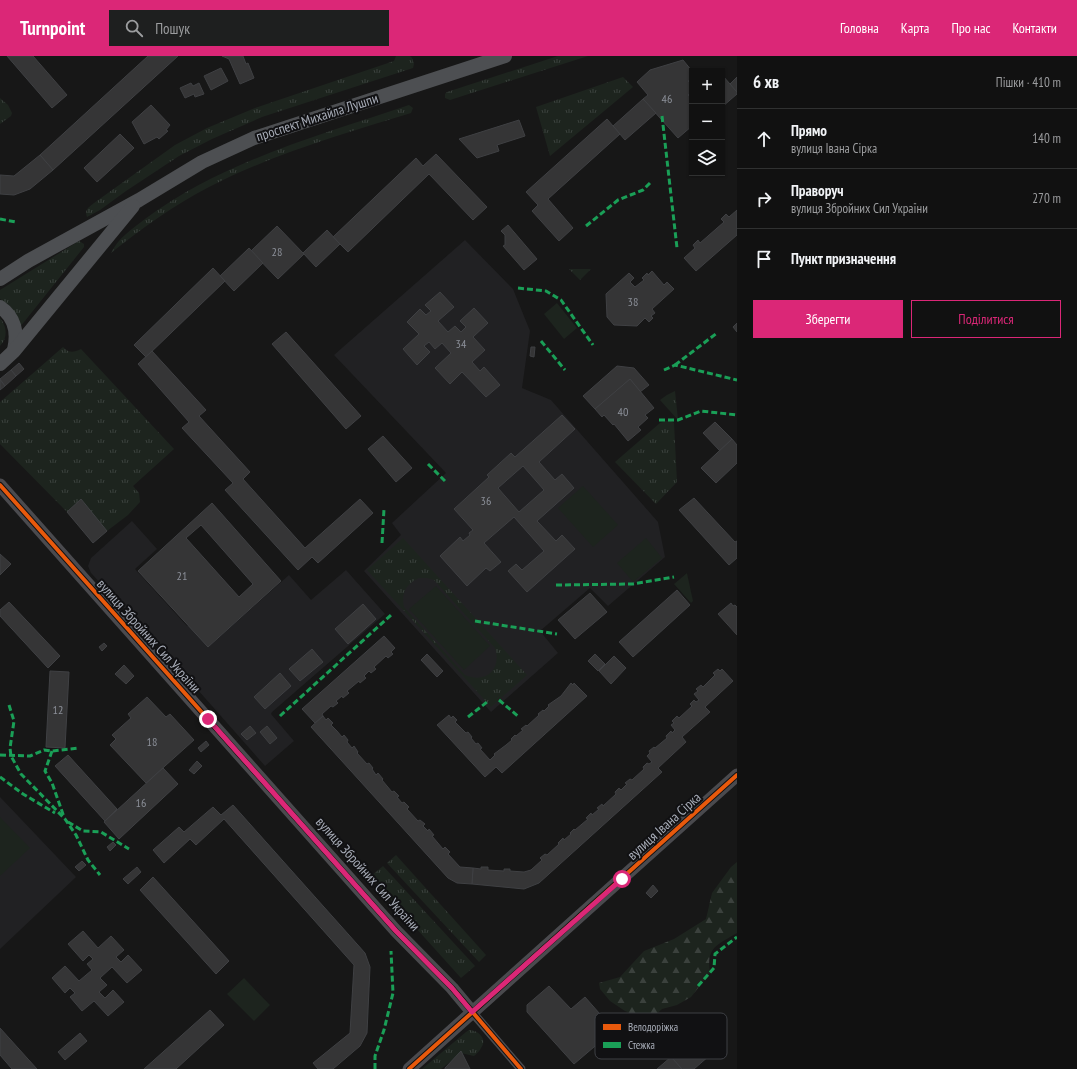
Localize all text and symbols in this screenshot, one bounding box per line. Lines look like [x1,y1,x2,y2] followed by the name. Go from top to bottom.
[109,10,389,46] search box
[20,16,85,40] text: Turnpoint
[123,17,145,39] icon: search
[155,19,190,38] text: Пошук
[840,19,879,37] text: Головна
[901,19,929,37] text: Карта
[951,19,991,37] text: Про нас
[1013,19,1057,37] text: Контакти
[689,68,725,176] map controls
[689,68,725,104] button: +
[753,71,779,93] text: 6 хв
[996,74,1061,91] text: Пішки · 410 m
[254,89,380,145] street label: проспект Михайла Лушпи
[662,91,672,106] house number: 46
[689,104,725,140] button: −
[791,121,827,140] text: Прямо
[753,128,775,150] icon: ahead
[1032,130,1061,147] text: 140 m
[689,140,725,176] button: layers
[791,140,877,157] text: вулиця Івана Сірка
[791,181,844,200] text: Праворуч
[753,188,775,210] icon: right
[1032,190,1061,207] text: 270 m
[791,200,928,217] text: вулиця Збройних Сил України
[272,244,282,259] house number: 28
[753,248,775,270] icon: arrive
[791,249,896,268] text: Пункт призначення
[628,294,638,309] house number: 38
[753,300,903,338] button: Зберегти
[911,300,1061,338] button: Поділитися
[456,336,467,351] house number: 34
[618,404,628,419] house number: 40
[481,493,491,508] house number: 36
[177,568,187,583] house number: 21
[93,575,205,697] street label: вулиця Збройних Сил України
[53,702,63,717] house number: 12
[199,710,217,728] route end
[147,734,157,749] house number: 18
[623,788,705,864] street label: вулиця Івана Сірка
[136,795,146,810] house number: 16
[312,813,424,935] street label: вулиця Збройних Сил України
[613,870,631,888] route start
[595,1013,727,1059] legend
[628,1020,678,1034] text: Велодоріжка
[628,1038,655,1052] text: Стежка

